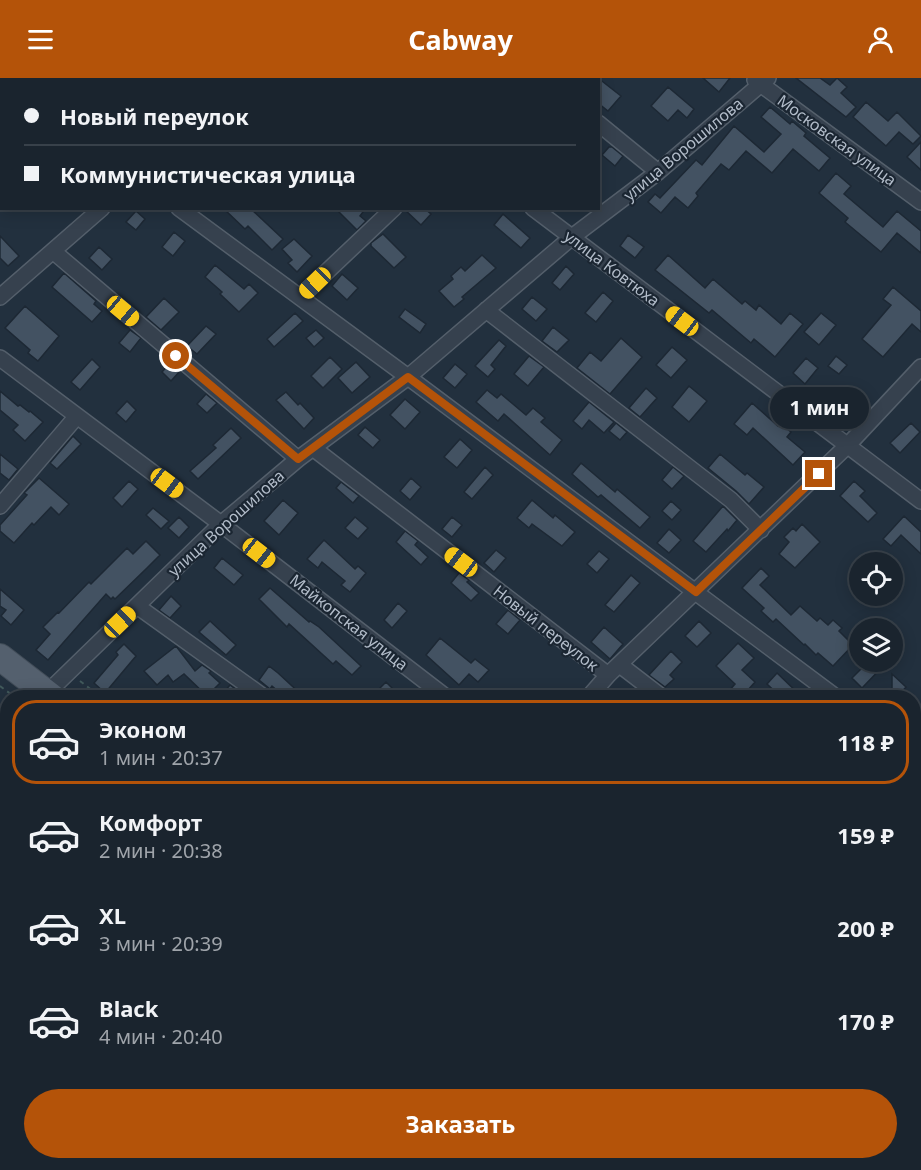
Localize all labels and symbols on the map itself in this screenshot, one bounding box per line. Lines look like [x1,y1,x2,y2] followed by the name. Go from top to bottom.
[773,89,901,191] street label: Московская улица
[619,92,747,206] street label: улица Ворошилова
[560,225,664,311] street label: улица Ковтюха
[296,264,334,302] car
[103,293,143,329] car
[662,303,702,339] car
[162,342,189,369] route start
[770,387,868,429] callout: 1 мин
[805,460,832,487] route end
[147,465,187,501] car
[163,465,289,581] street label: улица Ворошилова
[239,535,279,571] car
[441,544,481,580] car
[285,569,413,675] street label: Майкопская улица
[489,580,604,676] street label: Новый переулок
[101,603,139,641] car

